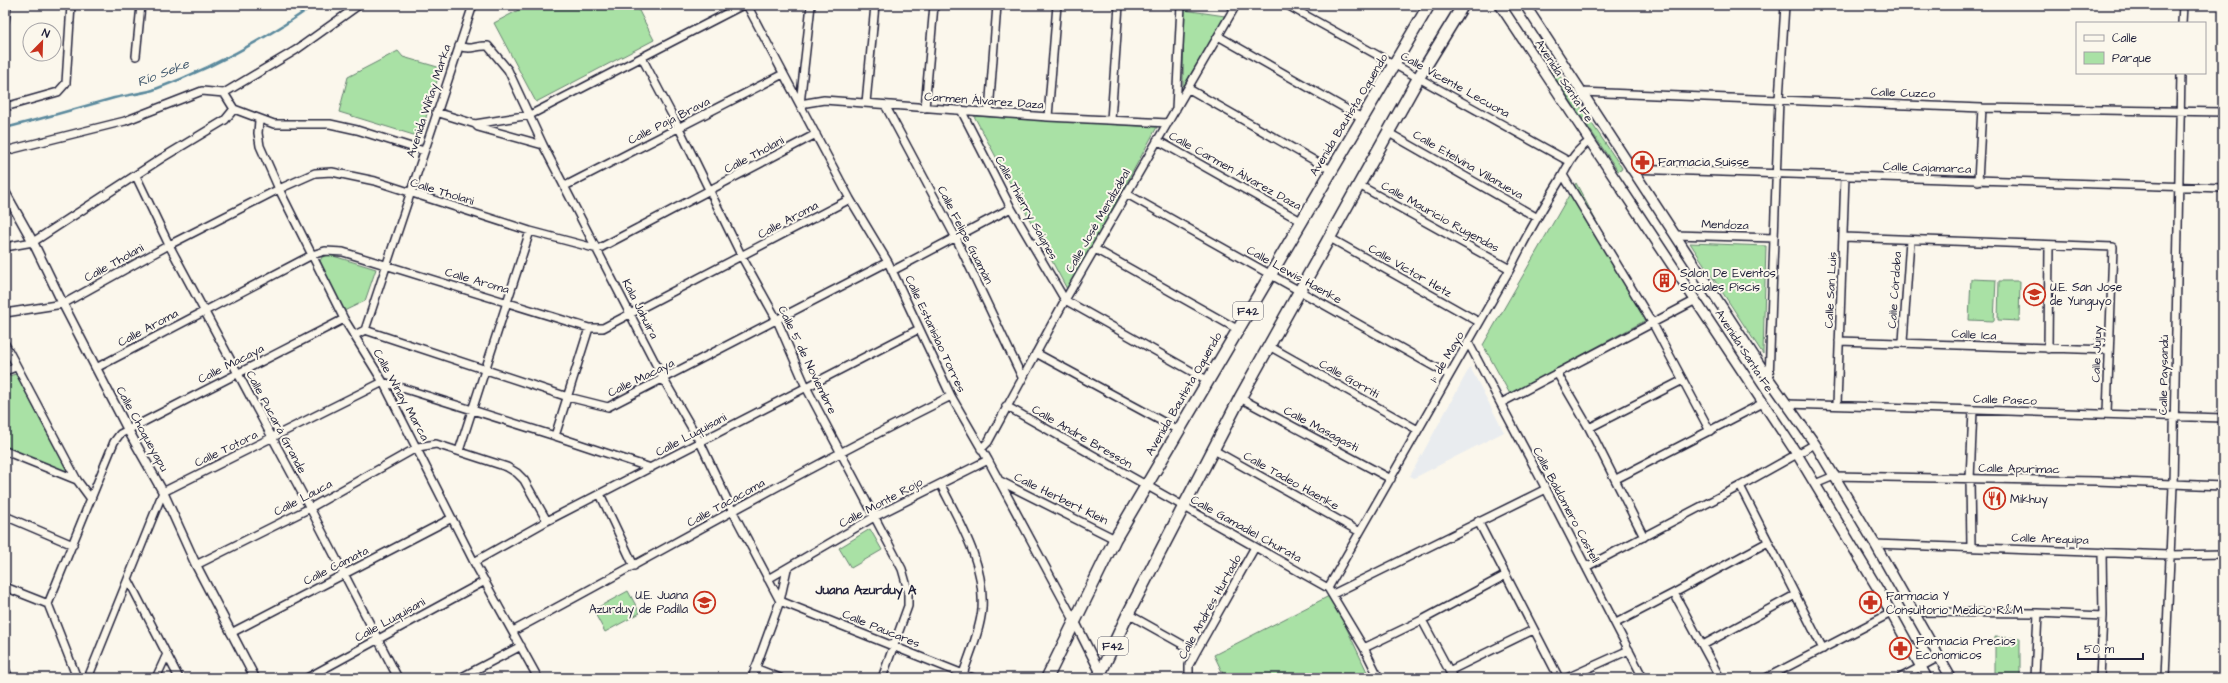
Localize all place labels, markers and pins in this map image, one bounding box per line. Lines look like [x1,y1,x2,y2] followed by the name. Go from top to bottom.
[1630,149,1656,175] pharmacy icon: Farmacia Suisse
[1658,154,1749,171] place label: Farmacia Suisse
[1680,265,1776,296] place label: Salon De Eventos Sociales Piscis
[1651,267,1677,293] building icon: Salon De Eventos Sociales Piscis
[2050,279,2123,311] place label: U.E. San Jose de Yunguyo
[2021,281,2047,307] school or university icon: U.E. San Jose de Yunguyo
[1982,486,2008,512] restaurant icon: Mikhuy
[2010,491,2048,509] place label: Mikhuy
[589,587,688,619] place label: U.E. Juana Azurduy de Padilla
[1886,588,2023,619] place label: Farmacia Y Consultorio Medico R&M
[691,589,717,615] school or university icon: U.E. Juana Azurduy de Padilla
[1857,590,1883,616] pharmacy icon: Farmacia Y Consultorio Medico R&M
[1916,633,2016,664] place label: Farmacia Precios Economicos
[1887,635,1913,661] pharmacy icon: Farmacia Precios Economicos

